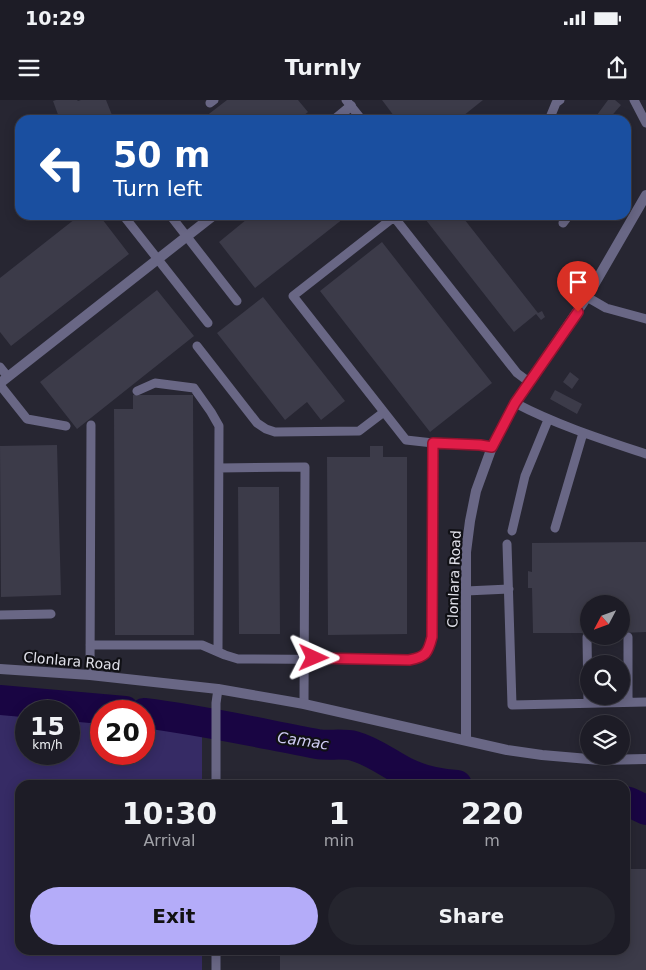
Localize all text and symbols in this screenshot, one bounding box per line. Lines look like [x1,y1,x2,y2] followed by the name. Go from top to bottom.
[25,7,85,29] text: 10:29
[15,54,43,82] icon: menu
[603,54,631,82] icon: share
[285,55,361,80] text: Turnly
[30,135,95,200] icon: left
[113,135,210,175] text: 50 m
[113,176,202,201] text: Turn left
[557,261,599,312] pin
[564,268,592,296] icon: arrive
[444,530,464,628] street label: Clonlara Road
[580,595,630,645] north arrow
[580,595,630,765] map controls
[287,631,339,683] position arrow
[23,649,121,673] street label: Clonlara Road
[580,655,630,705] button: search
[90,700,155,765] speed limit sign: 20
[30,712,65,741] text: 15
[580,715,630,765] button: layers
[276,728,331,754] water label: Camac
[32,738,63,752] text: km/h
[122,796,217,831] text: 10:30
[328,796,349,831] text: 1
[461,796,523,831] text: 220
[143,831,195,850] text: Arrival
[324,831,354,850] text: min
[484,831,500,850] text: m
[30,887,318,945] button: Exit
[328,887,615,945] button: Share

